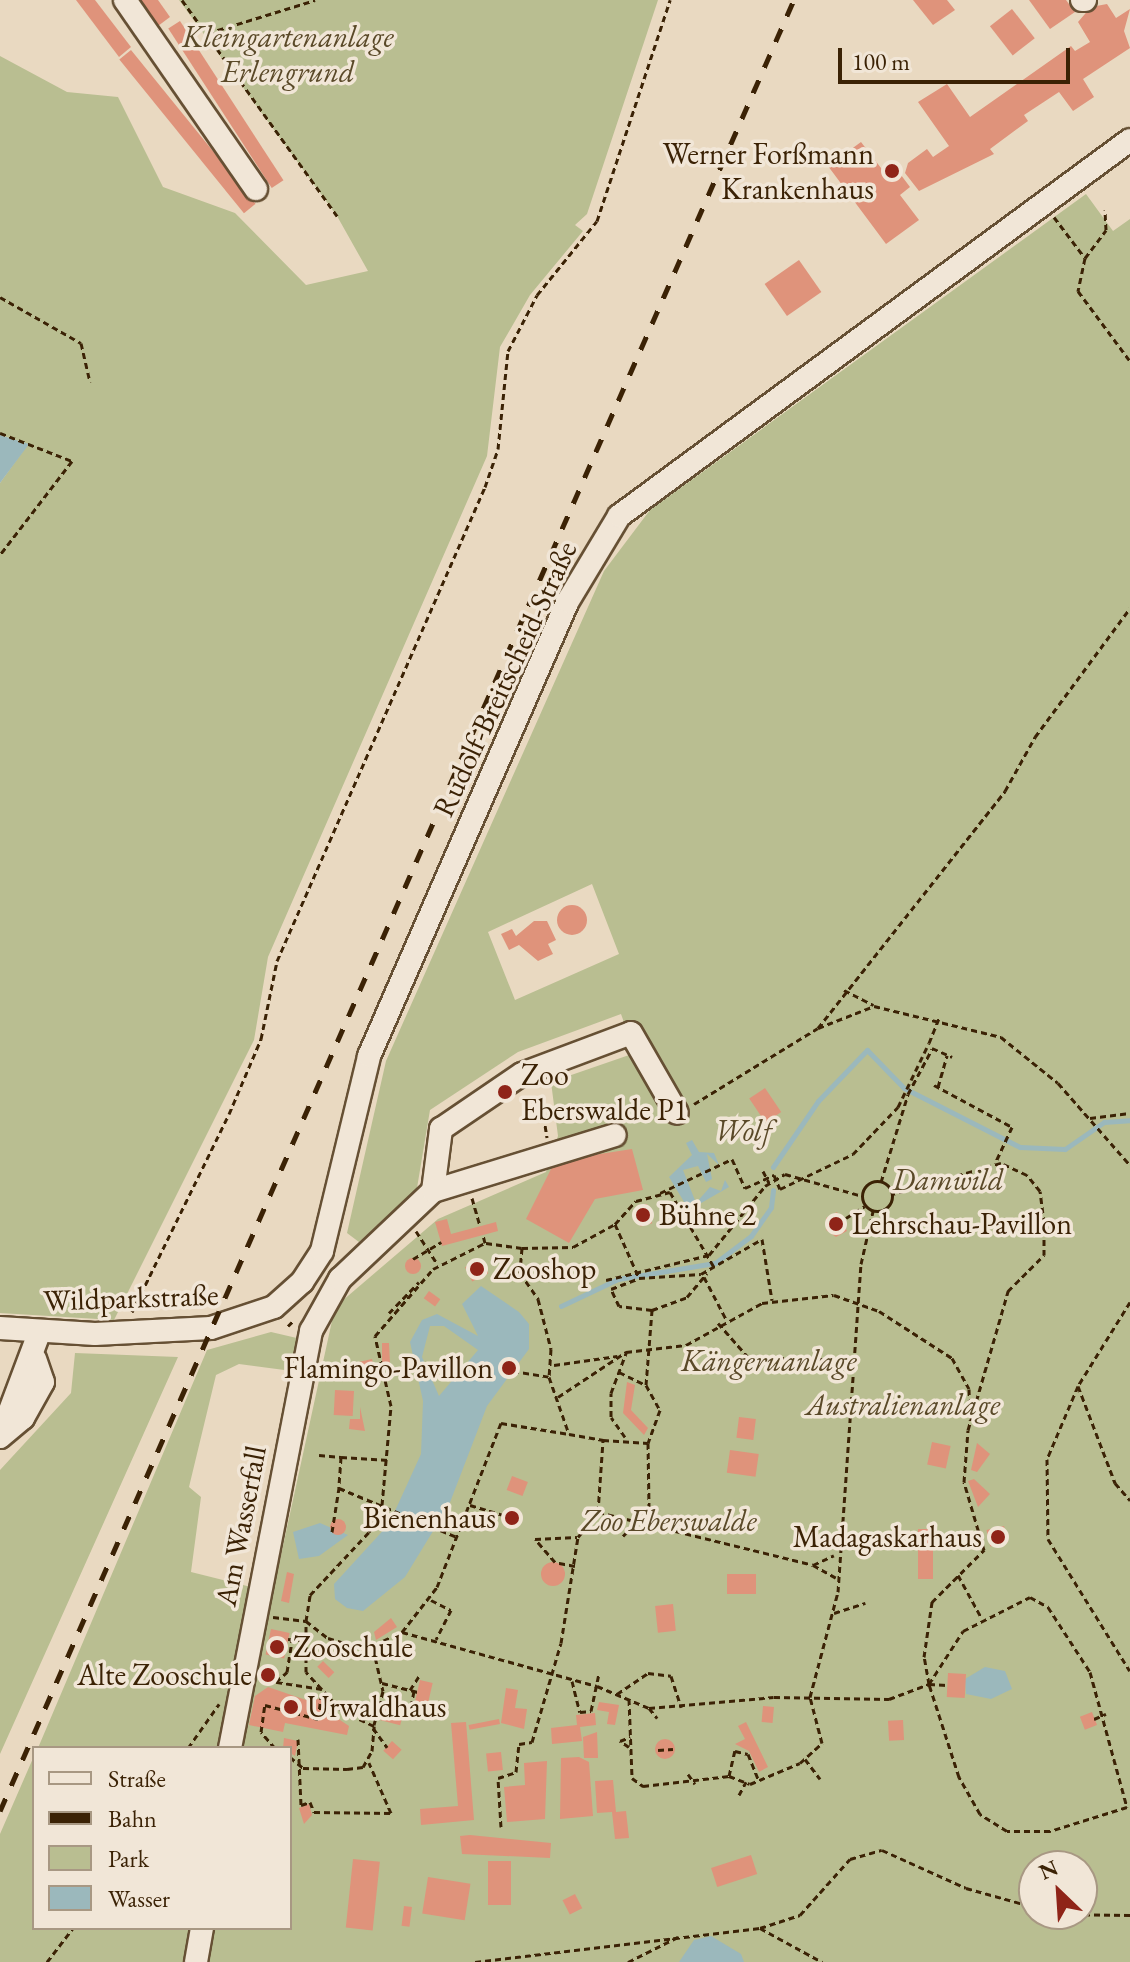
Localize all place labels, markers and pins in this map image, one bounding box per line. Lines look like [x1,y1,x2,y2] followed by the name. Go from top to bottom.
[663,136,874,206] place label: Werner Forßmann Krankenhaus
[881,160,903,182] marker: Werner Forßmann Krankenhaus
[521,1057,688,1128] place label: Zoo Eberswalde P1
[496,1083,514,1101] marker: Zoo Eberswalde P1
[659,1197,756,1233] place label: Bühne 2
[634,1206,652,1224] marker: Bühne 2
[852,1206,1072,1242] place label: Lehrschau-Pavillon
[827,1215,845,1233] marker: Lehrschau-Pavillon
[493,1251,596,1287] place label: Zooshop
[468,1260,486,1278] marker: Zooshop
[284,1350,493,1386] place label: Flamingo-Pavillon
[500,1359,518,1377] marker: Flamingo-Pavillon
[363,1500,496,1536] place label: Bienenhaus
[503,1509,521,1527] marker: Bienenhaus
[793,1519,982,1555] place label: Madagaskarhaus
[989,1528,1007,1546] marker: Madagaskarhaus
[293,1629,413,1665] place label: Zooschule
[268,1638,286,1656] marker: Zooschule
[77,1657,252,1693] place label: Alte Zooschule
[259,1666,277,1684] marker: Alte Zooschule
[307,1689,447,1725] place label: Urwaldhaus
[282,1698,300,1716] marker: Urwaldhaus

